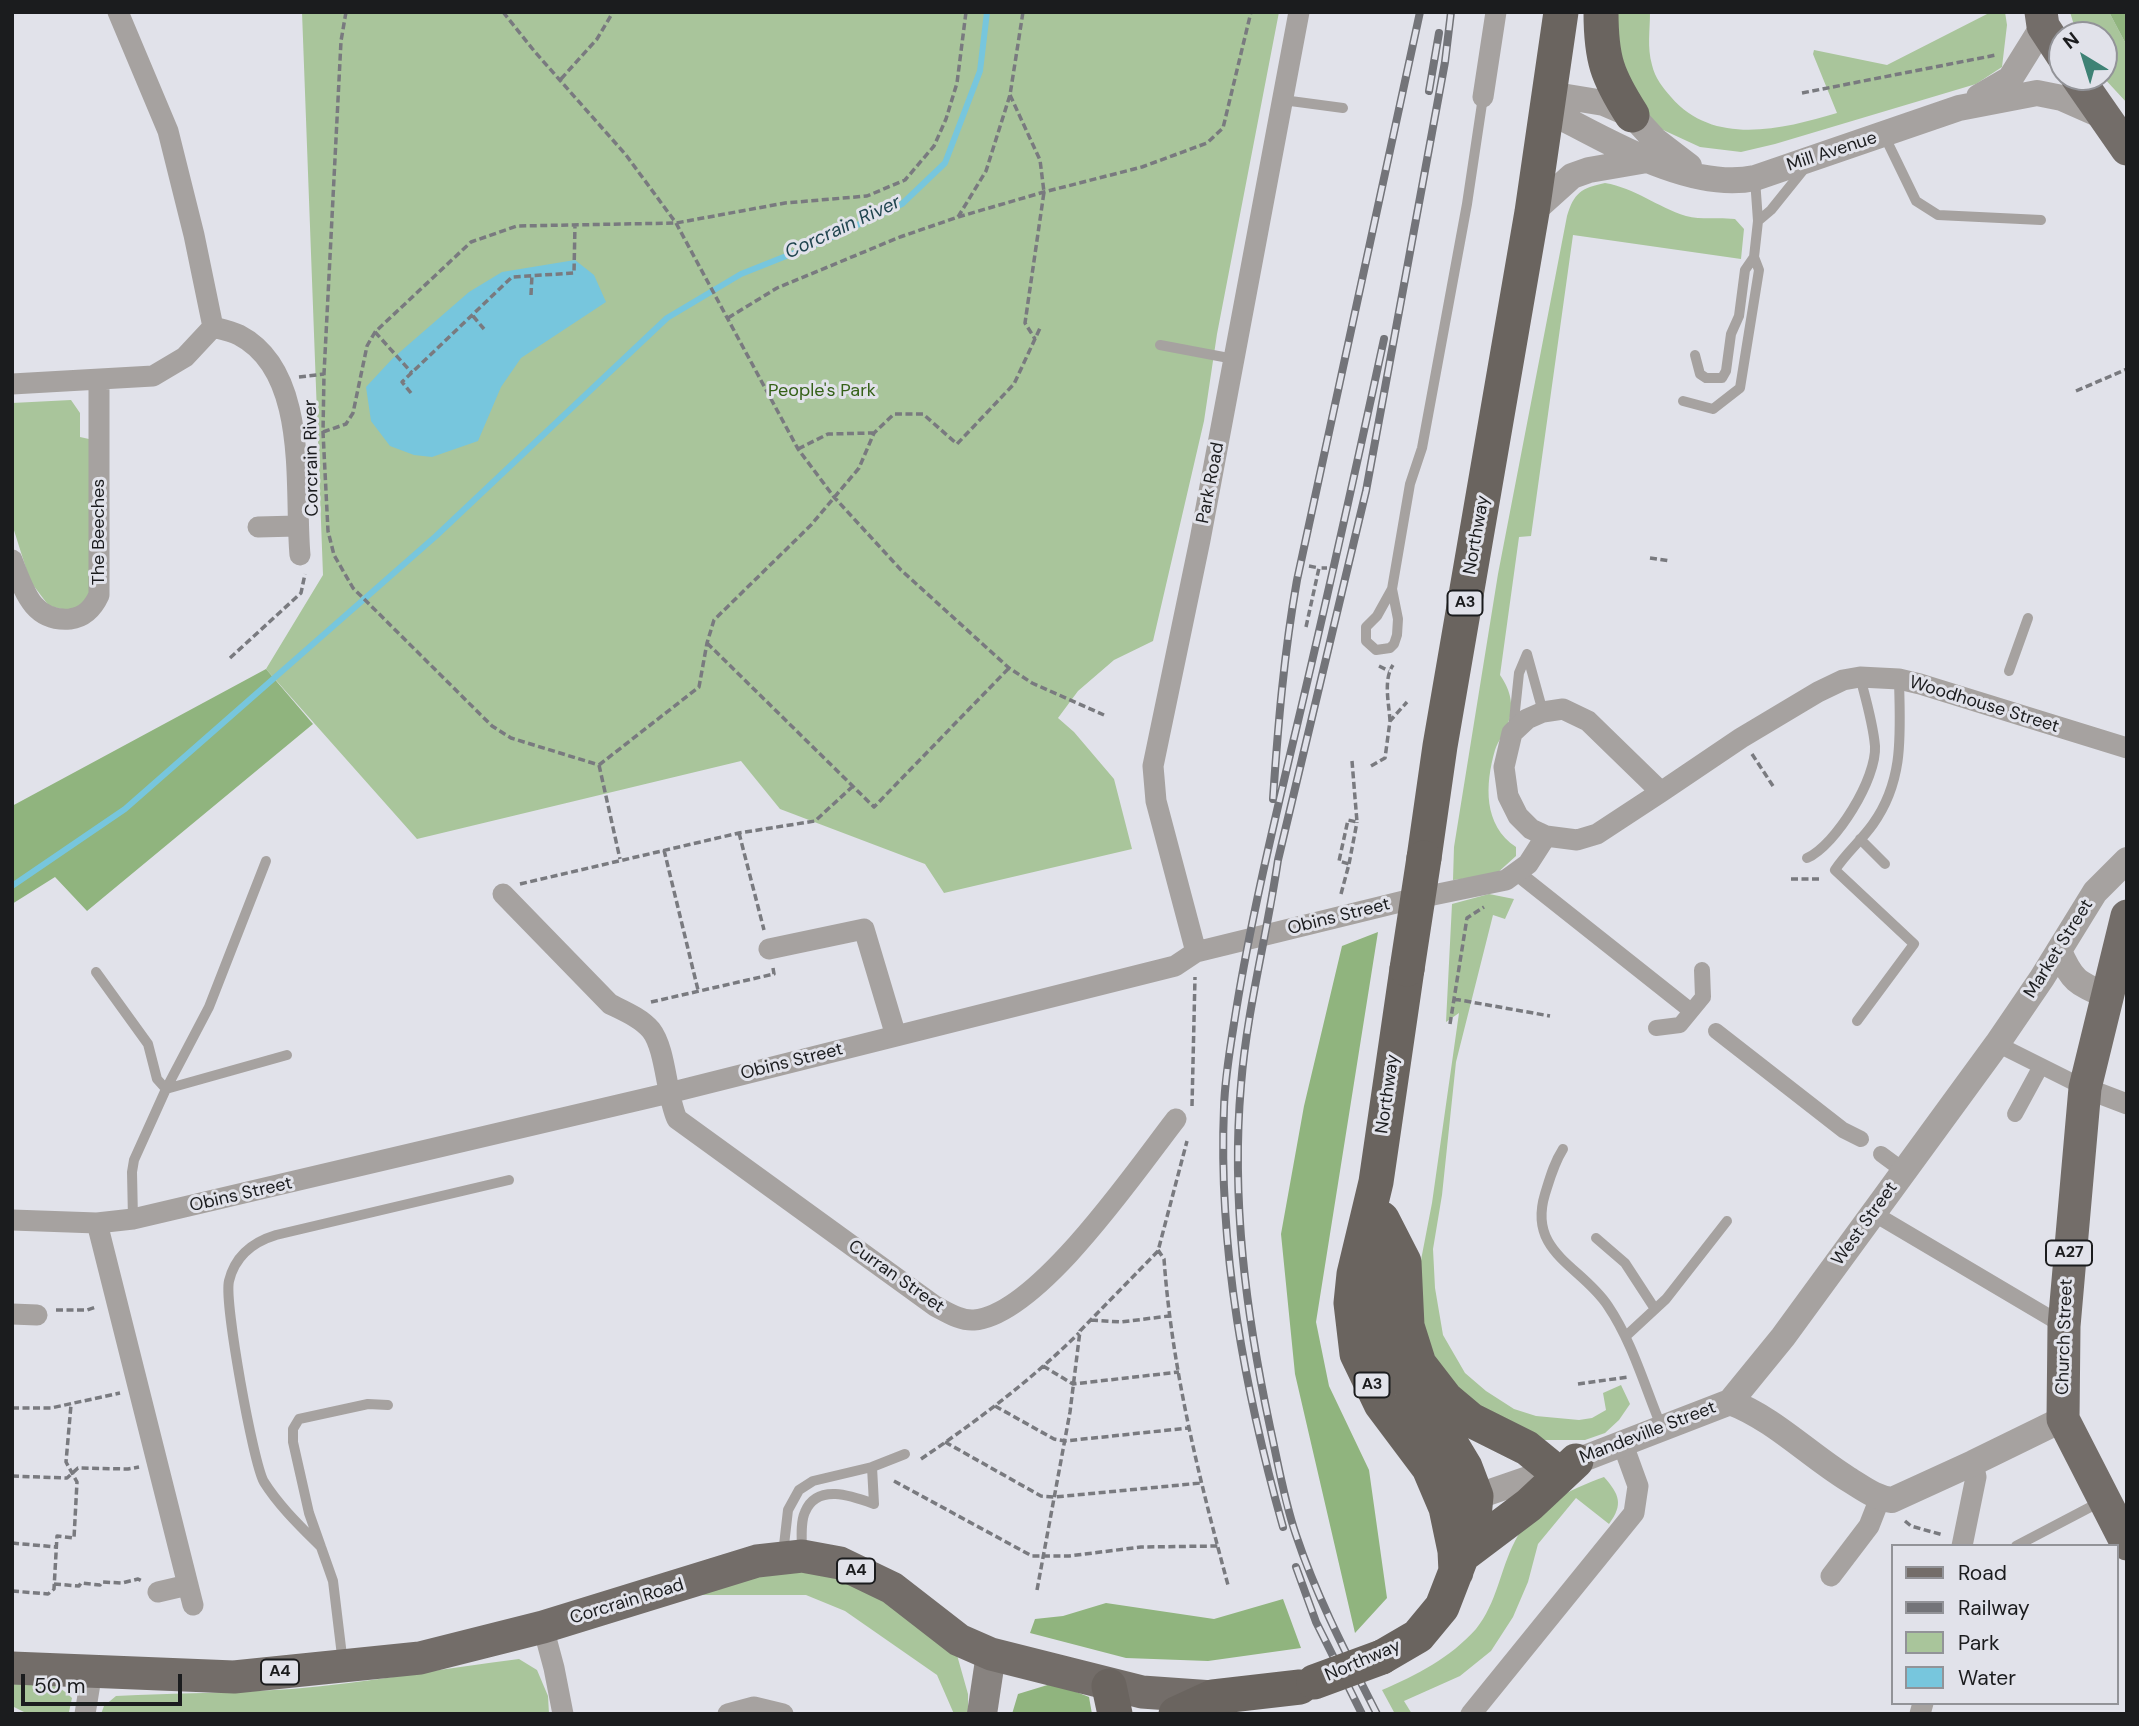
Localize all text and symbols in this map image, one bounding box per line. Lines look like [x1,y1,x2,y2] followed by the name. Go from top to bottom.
[2048,21,2118,91] north arrow
[2058,27,2084,55] text: N
[1784,127,1880,177] street label: Mill Avenue
[782,191,904,265] water label: Corcrain River
[768,380,876,402] park label: People's Park
[300,399,324,517] street label: Corcrain River
[1193,441,1229,525] street label: Park Road
[88,479,110,585] street label: The Beeches
[1459,494,1495,576] street label: Northway
[1448,590,1482,616] road number: A3
[1906,672,2062,738] street label: Woodhouse Street
[1286,894,1392,940] street label: Obins Street
[2020,895,2098,1003] street label: Market Street
[739,1039,845,1085] street label: Obins Street
[1372,1053,1404,1135] street label: Northway
[188,1173,294,1217] street label: Obins Street
[1827,1178,1903,1270] street label: West Street
[844,1236,948,1318] street label: Curran Street
[2046,1240,2092,1266] road number: A27
[2052,1278,2078,1396] street label: Church Street
[1354,1372,1390,1398] road number: A3
[1577,1397,1719,1469] street label: Mandeville Street
[1890,1544,2118,1705] legend
[837,1558,875,1583] road number: A4
[1958,1559,2007,1587] text: Road
[567,1574,687,1630] street label: Corcrain Road
[1958,1594,2030,1622] text: Railway
[1958,1629,1999,1657] text: Park
[1322,1635,1404,1687] street label: Northway
[24,1660,186,1704] scale bar
[261,1660,299,1684] road number: A4
[1958,1664,2016,1692] text: Water
[34,1672,85,1700] text: 50 m

